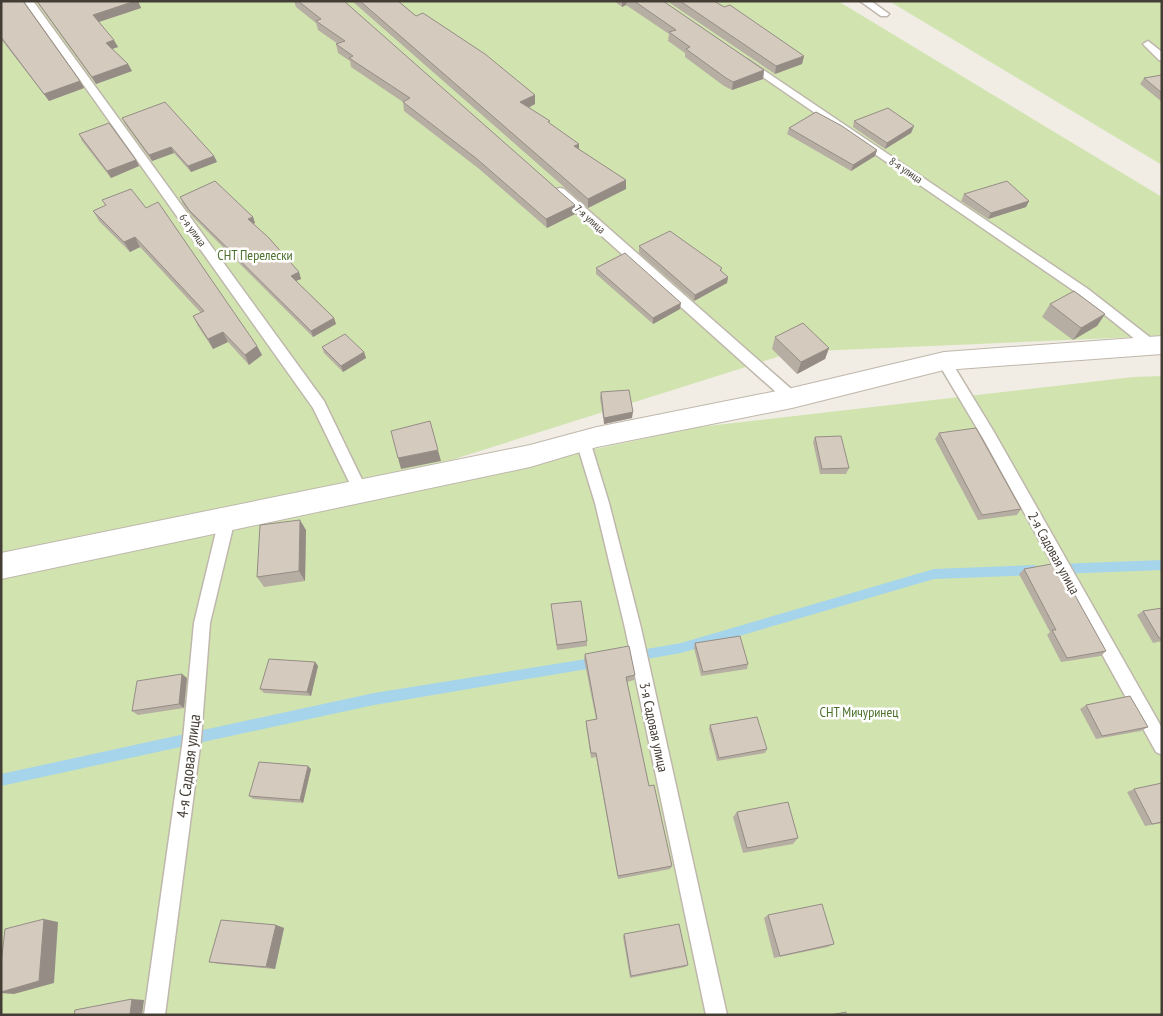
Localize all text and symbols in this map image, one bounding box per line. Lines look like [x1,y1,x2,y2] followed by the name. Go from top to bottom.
[887,154,925,186] street label: 8-я улица
[572,202,608,236] street label: 7-я улица
[176,211,210,249] street label: 6-я улица
[217,246,293,264] park label: СНТ Перелески
[1024,509,1084,597] street label: 2-я Садовая улица
[636,681,672,773] street label: 3-я Садовая улица
[820,703,898,721] park label: СНТ Мичуринец
[172,713,204,819] street label: 4-я Садовая улица

